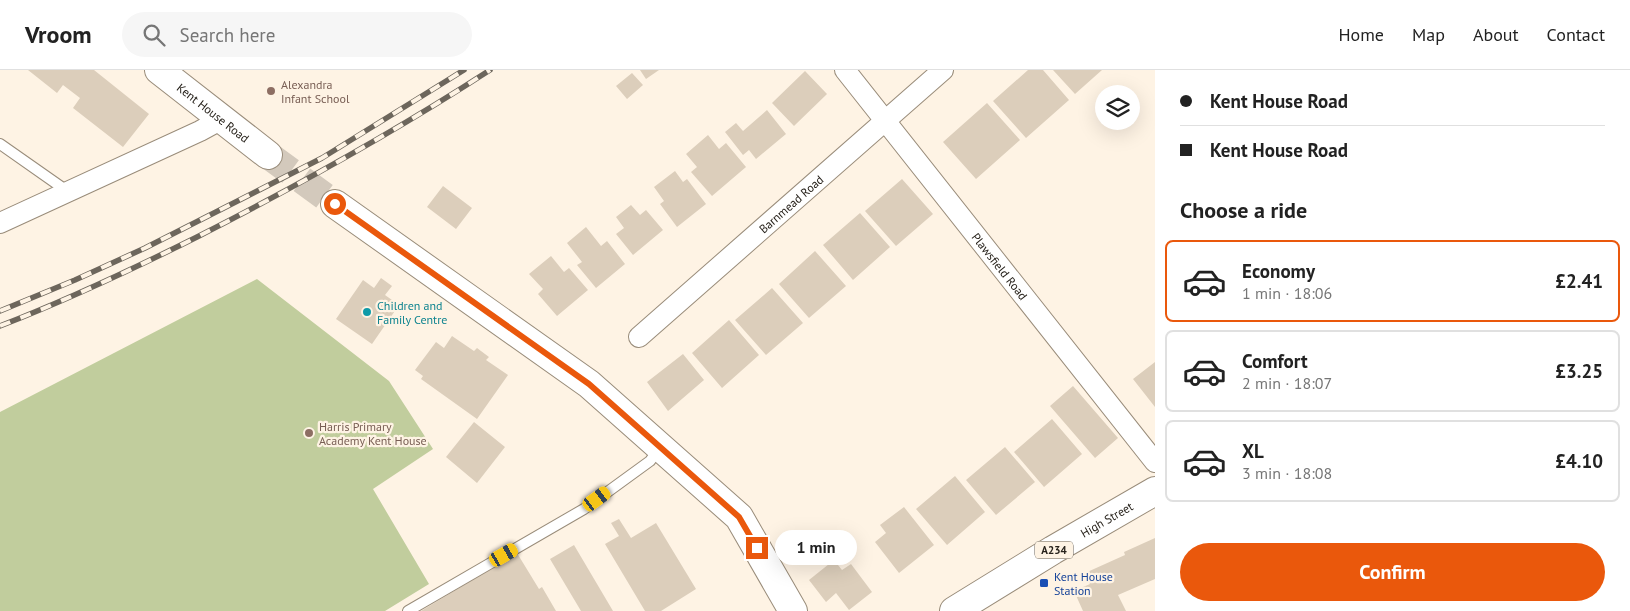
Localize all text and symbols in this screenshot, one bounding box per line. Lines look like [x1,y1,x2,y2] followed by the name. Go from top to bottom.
[122,12,472,57] search box
[25,19,92,50] text: Vroom
[140,21,168,49] icon: search
[180,23,275,47] text: Search here
[1338,23,1384,46] text: Home
[1412,23,1445,46] text: Map
[1473,23,1519,46] text: About
[1547,23,1605,46] text: Contact
[281,77,350,106] place label: Alexandra Infant School
[174,80,253,145] street label: Kent House Road
[265,85,277,97] marker: Alexandra Infant School
[1095,85,1140,130] map controls
[1095,85,1140,130] button: layers
[1210,89,1348,113] text: Kent House Road
[1210,138,1348,162] text: Kent House Road
[756,171,826,236] street label: Barnmead Road
[324,193,346,215] route start
[1180,196,1307,224] text: Choose a ride
[969,230,1031,303] street label: Plawsfield Road
[1182,259,1227,304] icon: car
[1242,259,1315,283] text: Economy
[1555,269,1603,293] text: £2.41
[1242,283,1332,303] text: 1 min · 18:06
[377,298,447,327] place label: Children and Family Centre
[361,306,373,318] marker: Children and Family Centre
[1182,349,1227,394] icon: car
[1242,349,1308,373] text: Comfort
[1555,359,1603,383] text: £3.25
[1242,373,1332,393] text: 2 min · 18:07
[319,419,427,448] place label: Harris Primary Academy Kent House
[303,427,315,439] marker: Harris Primary Academy Kent House
[1182,439,1227,484] icon: car
[1242,439,1264,463] text: XL
[1555,449,1603,473] text: £4.10
[1242,463,1332,483] text: 3 min · 18:08
[580,484,613,514] car
[1077,498,1135,540] street label: High Street
[774,530,857,566] callout: 1 min
[746,537,768,559] route end
[796,537,836,557] text: 1 min
[487,541,520,569] car
[1035,542,1073,558] road number: A234
[1180,543,1605,601] button: Confirm
[1054,569,1113,598] place label: Kent House Station
[1038,577,1050,589] marker: Kent House Station

